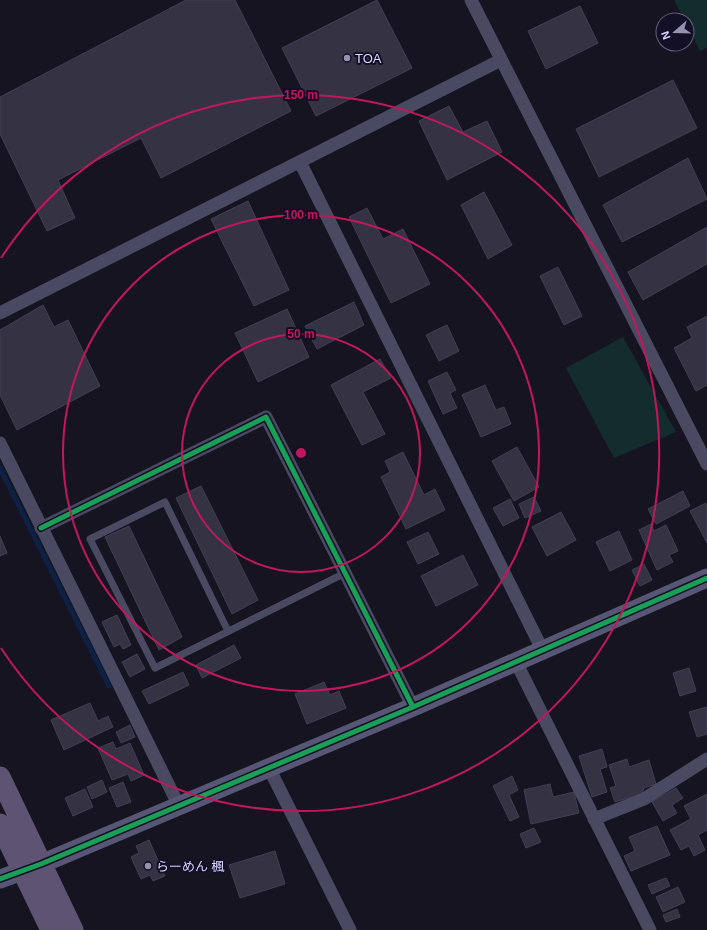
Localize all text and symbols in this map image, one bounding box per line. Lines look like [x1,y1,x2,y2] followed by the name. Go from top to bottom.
[655,12,695,52] north arrow
[659,30,673,41] text: N
[355,51,382,66] place label: TOA
[342,53,352,63] marker: TOA
[284,88,318,102] text: 150 m
[284,208,318,222] text: 100 m
[287,327,315,341] text: 50 m
[294,446,308,460] centre of rings
[156,859,225,874] place label: らーめん 楓
[143,861,153,871] marker: らーめん 楓

